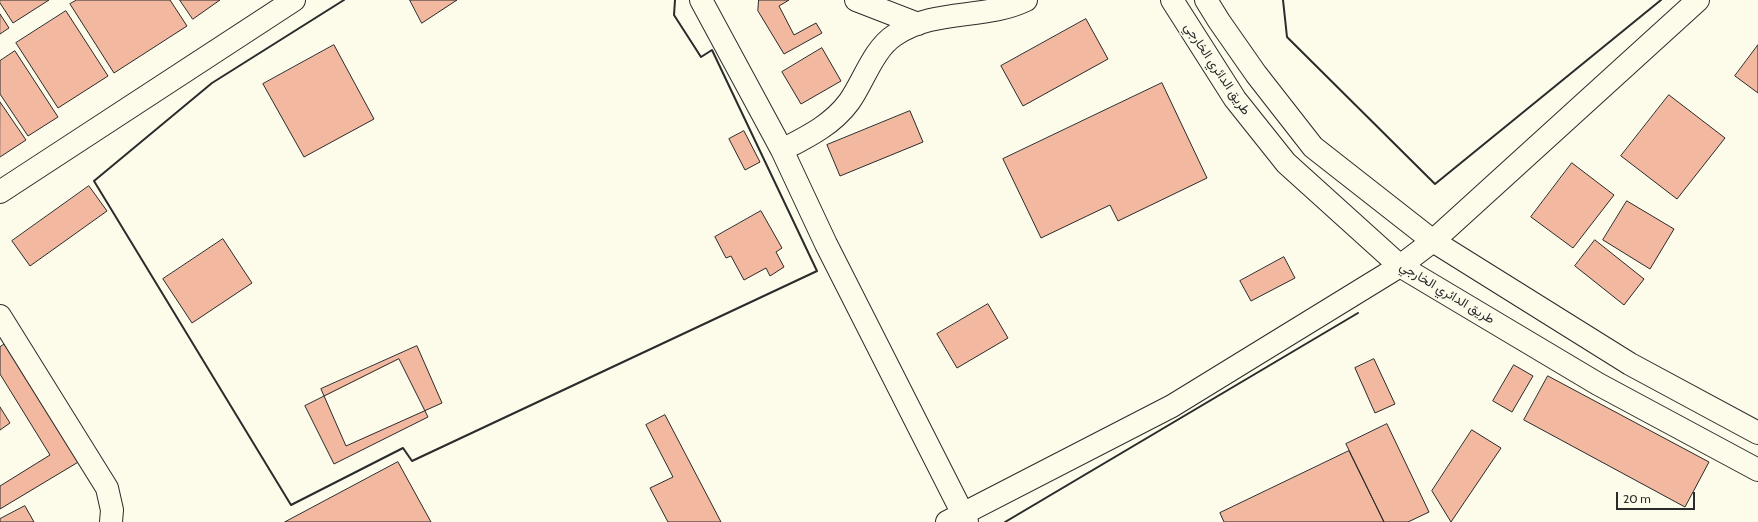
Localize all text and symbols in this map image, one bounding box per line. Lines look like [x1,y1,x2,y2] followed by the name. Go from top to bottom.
[1180,20,1254,118] street label: طريق الدائري الخارجي
[1397,259,1497,327] street label: طريق الدائري الخارجي
[1618,484,1697,510] scale bar
[1623,491,1651,506] text: 20 m

